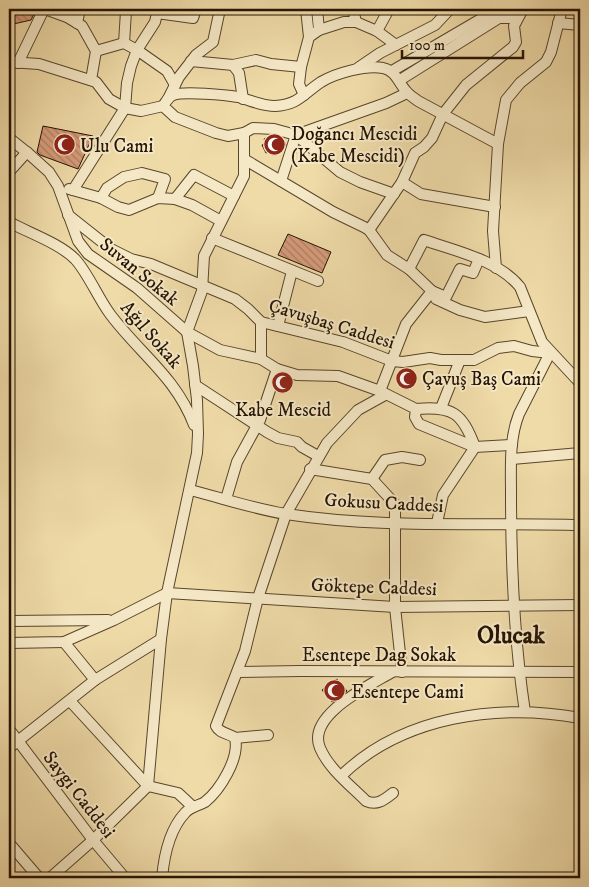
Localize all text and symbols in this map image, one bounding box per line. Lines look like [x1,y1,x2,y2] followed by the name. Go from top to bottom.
[402,28,523,60] scale bar
[409,36,445,55] text: 100 m
[291,123,418,168] place label: Doğancı Mescidi (Kabe Mescidi)
[263,132,287,156] mosque icon: Doğancı Mescidi (Kabe Mescidi)
[52,133,76,157] mosque icon: Ulu Cami
[80,135,154,158] place label: Ulu Cami
[95,233,184,312] street label: Suvan Sokak
[266,294,398,355] street label: Çavuşbaş Caddesi
[115,296,187,374] street label: Ağıl Sokak
[394,366,418,390] mosque icon: Çavuş Baş Cami
[422,368,541,391] place label: Çavuş Baş Cami
[271,371,295,395] mosque icon: Kabe Mescid
[235,399,332,422] place label: Kabe Mescid
[324,489,444,518] street label: Gokusu Caddesi
[311,574,437,601] street label: Göktepe Caddesi
[477,621,546,651] district label: Olucak
[302,644,457,667] street label: Esentepe Dag Sokak
[323,679,347,703] mosque icon: Esentepe Cami
[351,681,464,704] place label: Esentepe Cami
[38,747,120,843] street label: Saygi Caddesi

